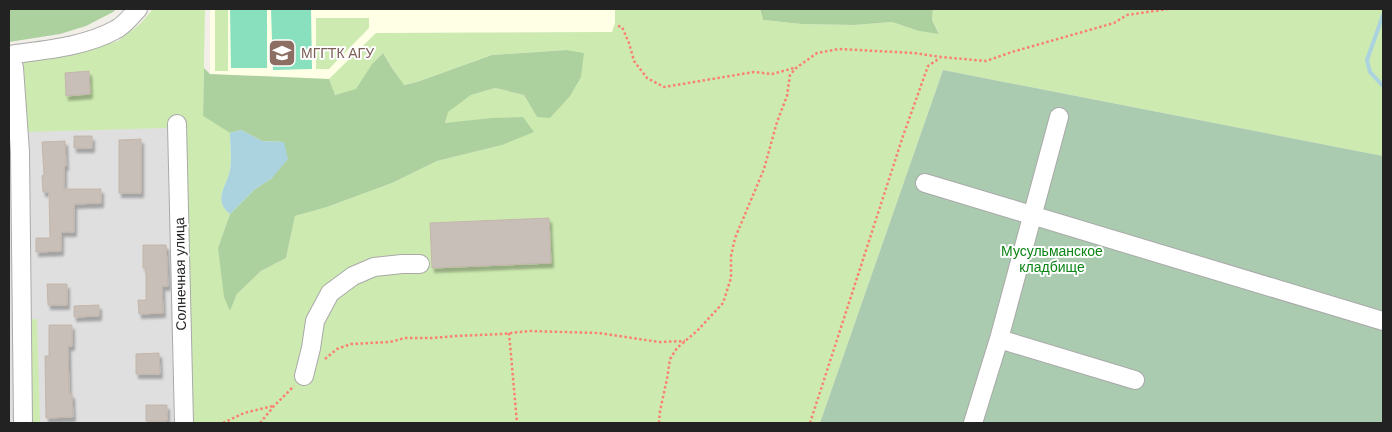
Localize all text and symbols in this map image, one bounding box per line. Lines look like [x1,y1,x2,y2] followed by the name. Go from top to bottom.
[267,38,297,68] school or university icon: МГГТК АГУ
[301,44,374,62] place label: МГГТК АГУ
[170,217,190,331] street label: Солнечная улица
[1001,242,1103,276] park label: Мусульманское кладбище

